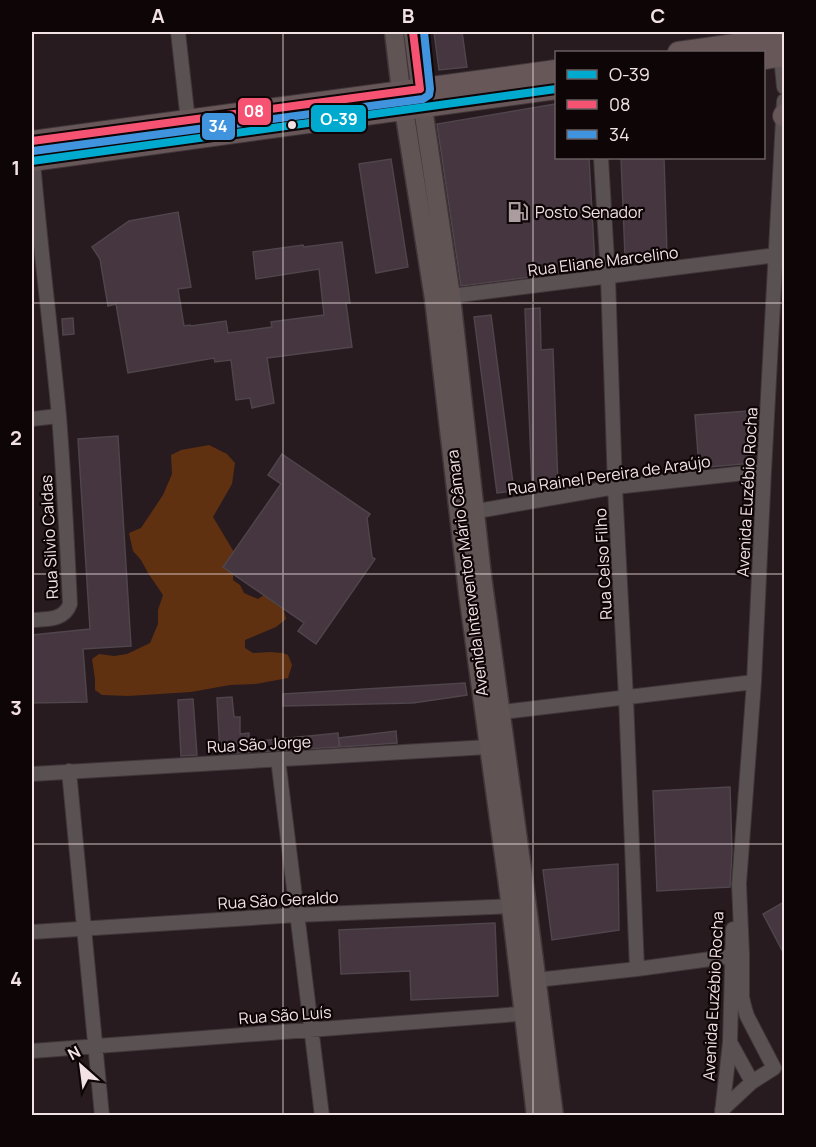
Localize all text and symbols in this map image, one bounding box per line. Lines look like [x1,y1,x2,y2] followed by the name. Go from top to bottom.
[151,2,165,29] text: A
[402,2,415,29] text: B
[651,2,665,29] text: C
[555,51,765,159] legend
[609,62,650,86] text: O-39
[609,92,630,116] text: 08
[237,97,272,126] line badge: 08
[244,100,264,122] text: 08
[310,104,367,133] line badge: O-39
[320,108,358,130] text: O-39
[201,112,236,141] line badge: 34
[208,115,228,137] text: 34
[286,119,298,131] unlabelled marker
[609,122,630,146] text: 34
[12,154,20,181] text: 1
[506,200,530,224] fuel station icon: Posto Senador
[535,201,643,223] place label: Posto Senador
[526,241,680,281] street label: Rua Eliane Marcelino
[732,407,762,577] street label: Avenida Euzébio Rocha
[10,424,22,451] text: 2
[441,448,493,698] street label: Avenida Interventor Mário Câmara
[506,450,712,500] street label: Rua Rainel Pereira de Araújo
[35,474,63,600] street label: Rua Silvio Caldas
[589,508,617,620] street label: Rua Celso Filho
[10,694,22,721] text: 3
[206,730,312,758] street label: Rua São Jorge
[217,886,339,914] street label: Rua São Geraldo
[698,911,728,1081] street label: Avenida Euzébio Rocha
[10,965,22,992] text: 4
[238,1001,332,1029] street label: Rua São Luís
[51,1036,111,1096] north arrow
[64,1040,84,1065] text: N

